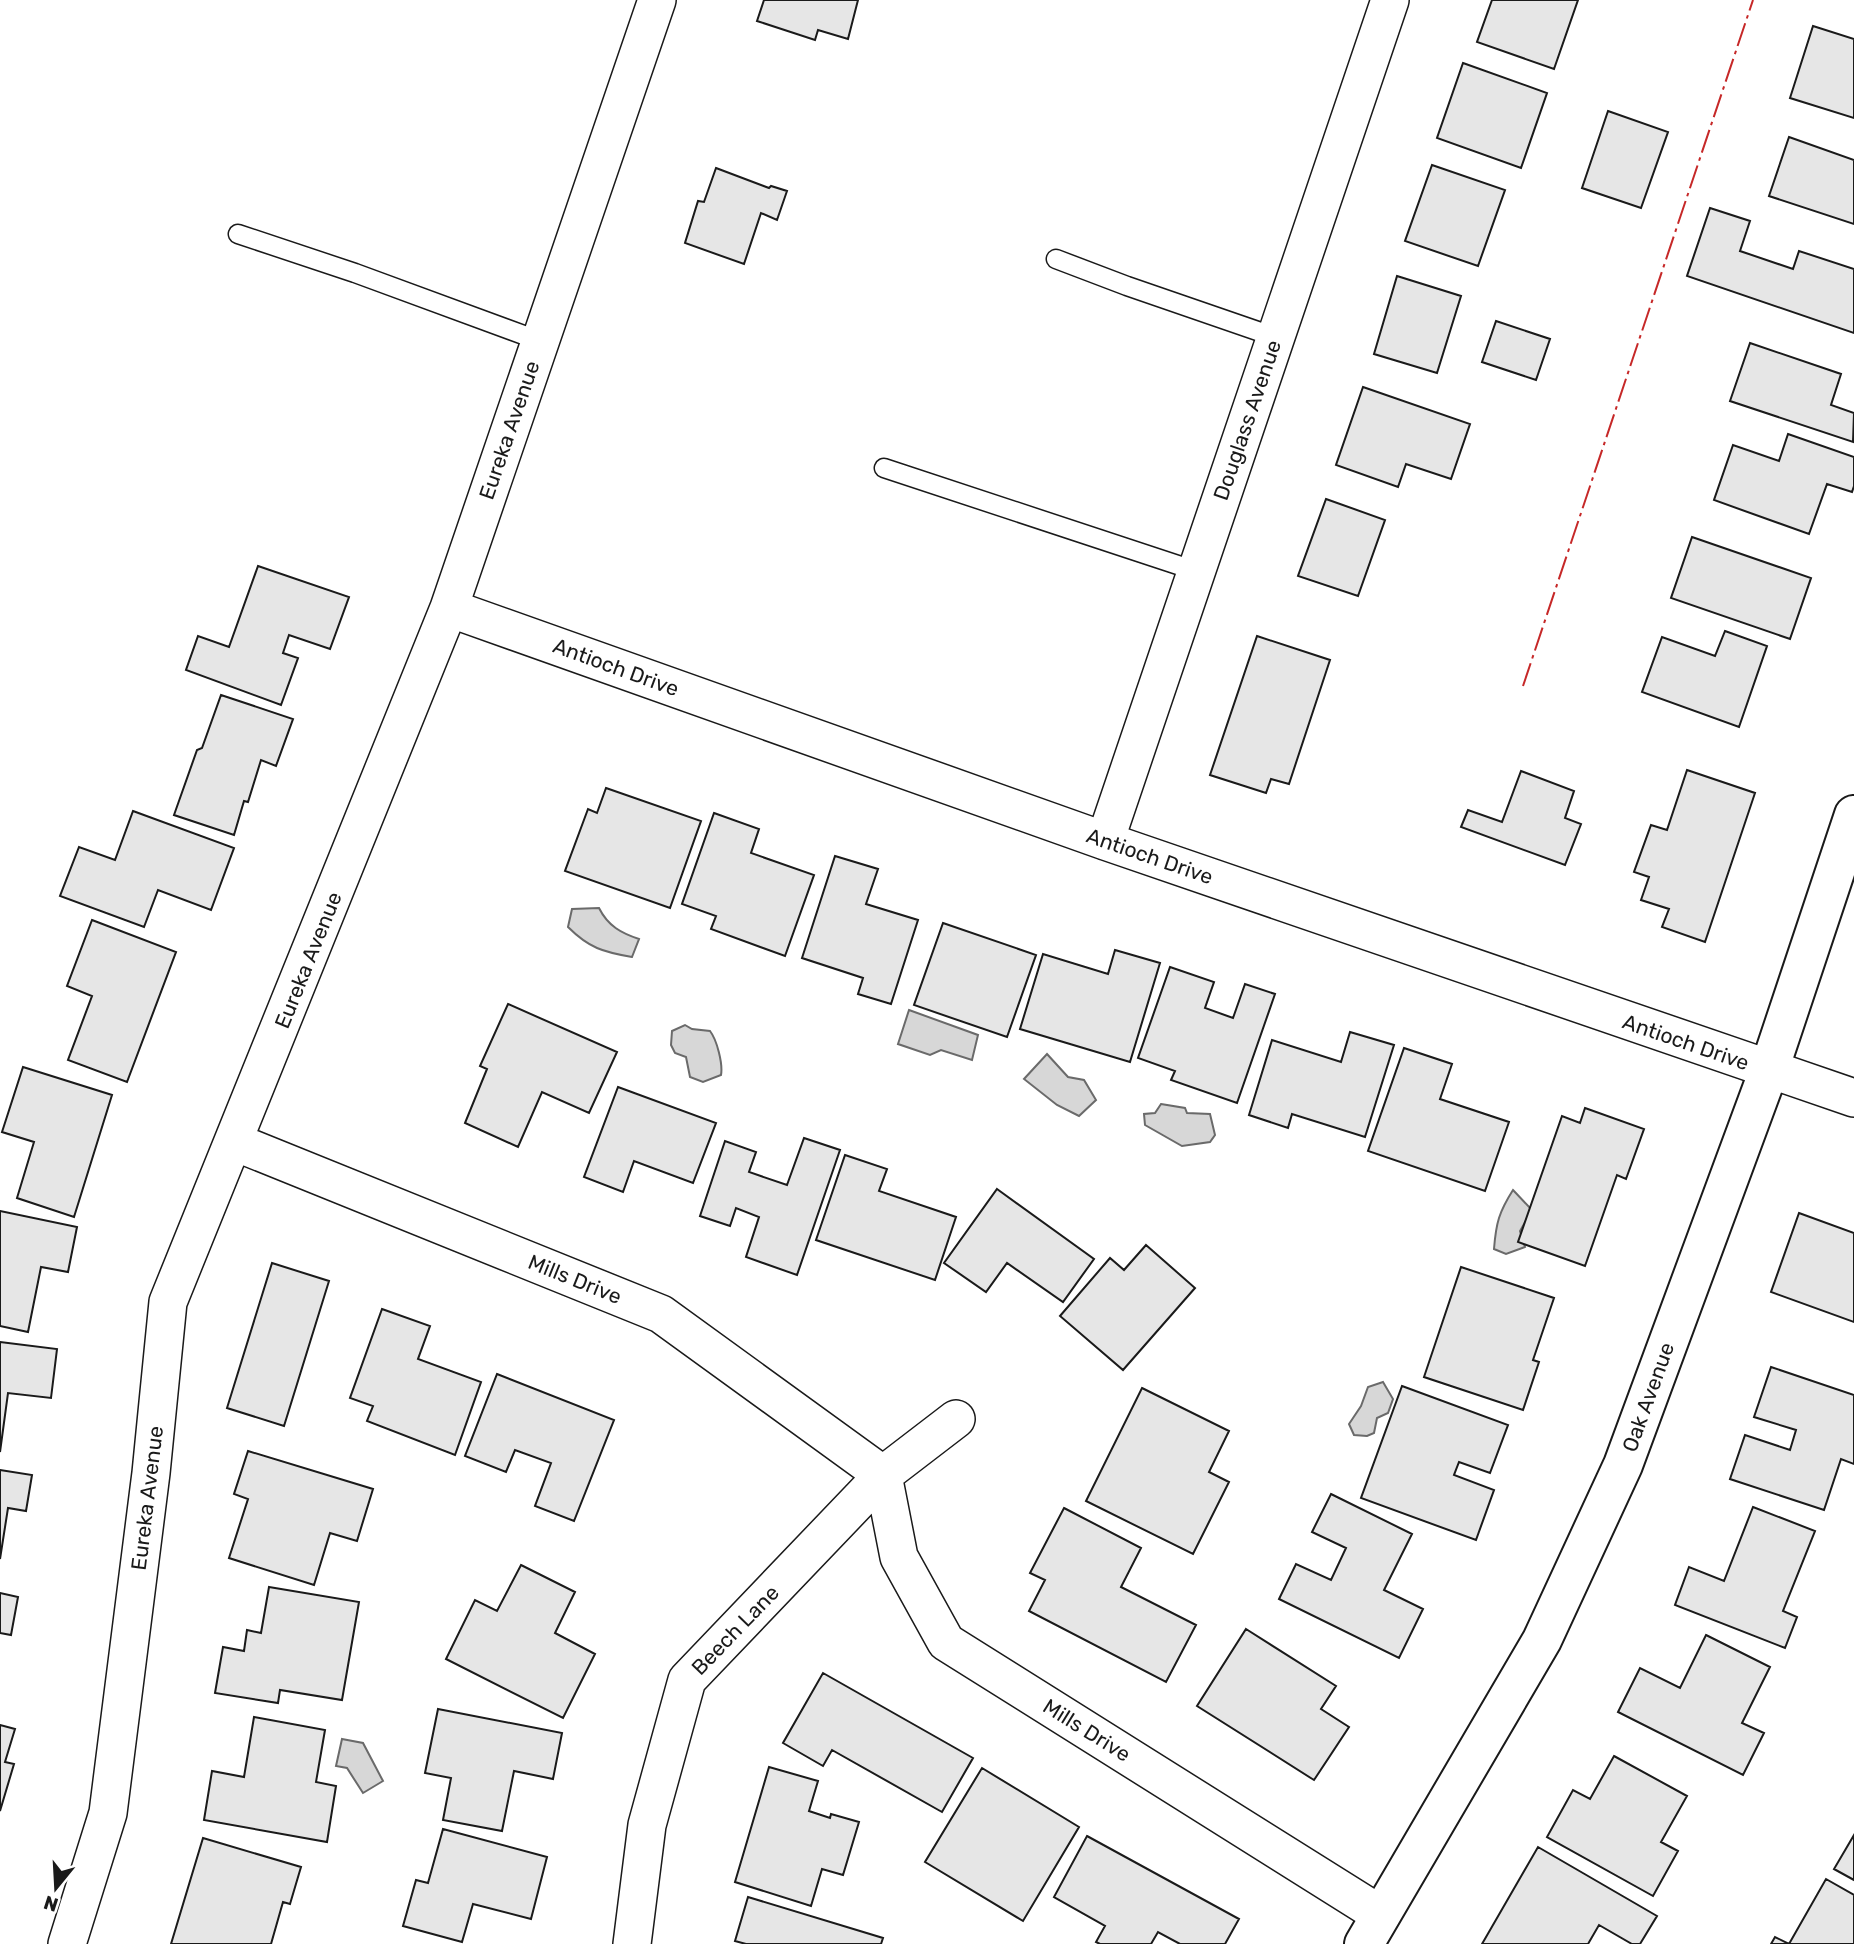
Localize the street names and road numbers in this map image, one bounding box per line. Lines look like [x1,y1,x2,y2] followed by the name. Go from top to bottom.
[1208,337,1286,503] street label: Douglass Avenue
[474,357,544,503] street label: Eureka Avenue
[550,633,682,701] street label: Antioch Drive
[1083,823,1217,889] street label: Antioch Drive
[269,888,347,1032] street label: Eureka Avenue
[1619,1009,1753,1075] street label: Antioch Drive
[525,1249,625,1309] street label: Mills Drive
[1617,1339,1679,1455] street label: Oak Avenue
[126,1424,168,1572] street label: Eureka Avenue
[686,1580,784,1680] street label: Beech Lane
[1039,1693,1135,1767] street label: Mills Drive

